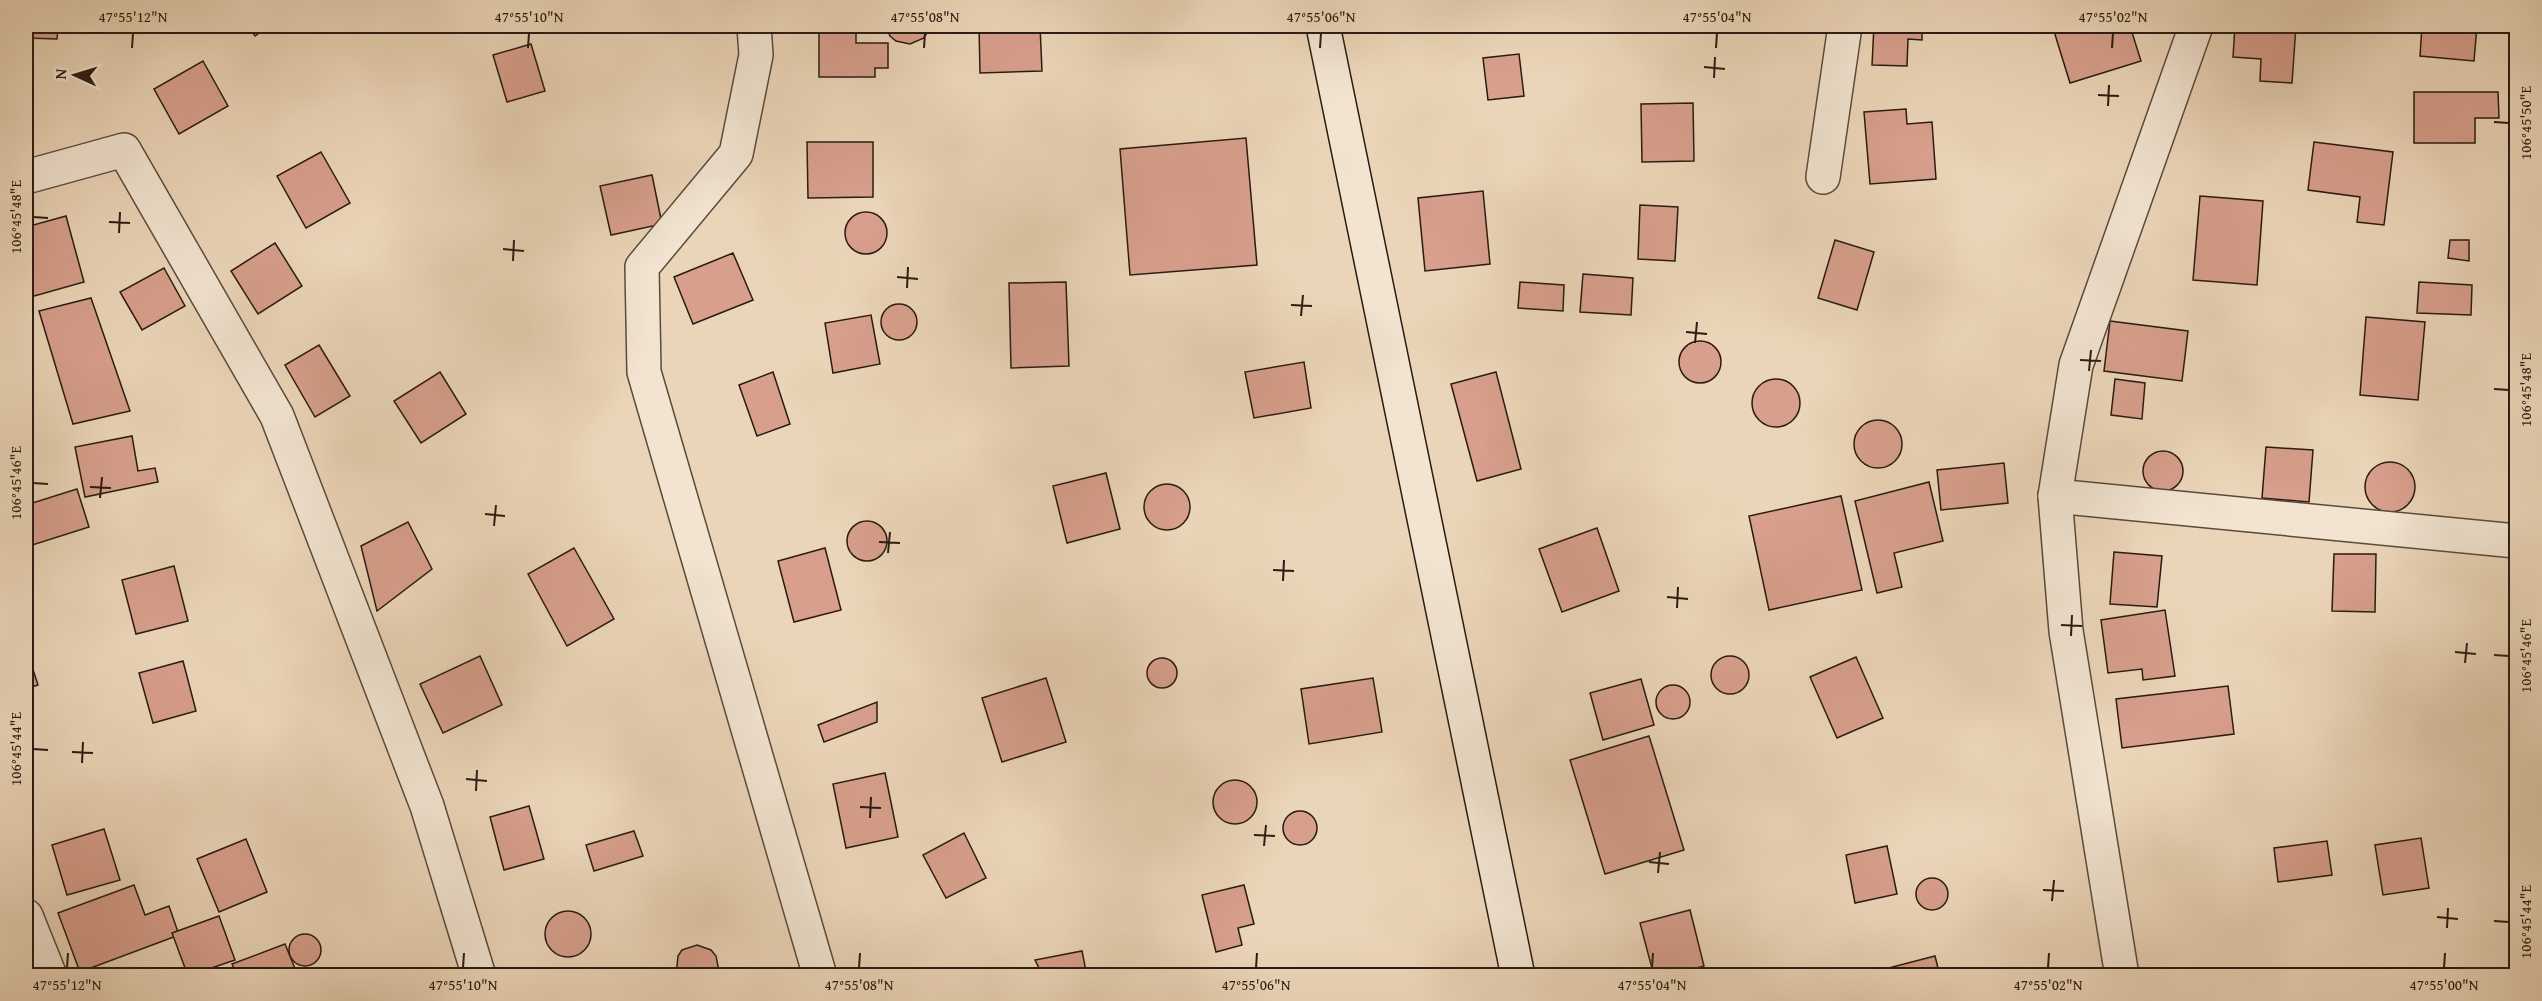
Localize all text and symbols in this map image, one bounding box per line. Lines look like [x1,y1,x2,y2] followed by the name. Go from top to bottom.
[99,6,168,27] text: 47°55'12"N
[495,6,564,27] text: 47°55'10"N
[891,6,960,27] text: 47°55'08"N
[1287,6,1356,27] text: 47°55'06"N
[1683,6,1752,27] text: 47°55'04"N
[2079,6,2148,27] text: 47°55'02"N
[45,45,105,105] north arrow
[48,67,72,80] text: N
[2515,86,2536,160] text: 106°45'50"E
[5,180,26,254] text: 106°45'48"E
[2515,353,2536,427] text: 106°45'48"E
[5,446,26,520] text: 106°45'46"E
[2515,619,2536,693] text: 106°45'46"E
[5,712,26,786] text: 106°45'44"E
[2515,885,2536,959] text: 106°45'44"E
[33,974,102,995] text: 47°55'12"N
[429,974,498,995] text: 47°55'10"N
[825,974,894,995] text: 47°55'08"N
[1222,974,1291,995] text: 47°55'06"N
[1618,974,1687,995] text: 47°55'04"N
[2014,974,2083,995] text: 47°55'02"N
[2410,974,2479,995] text: 47°55'00"N

